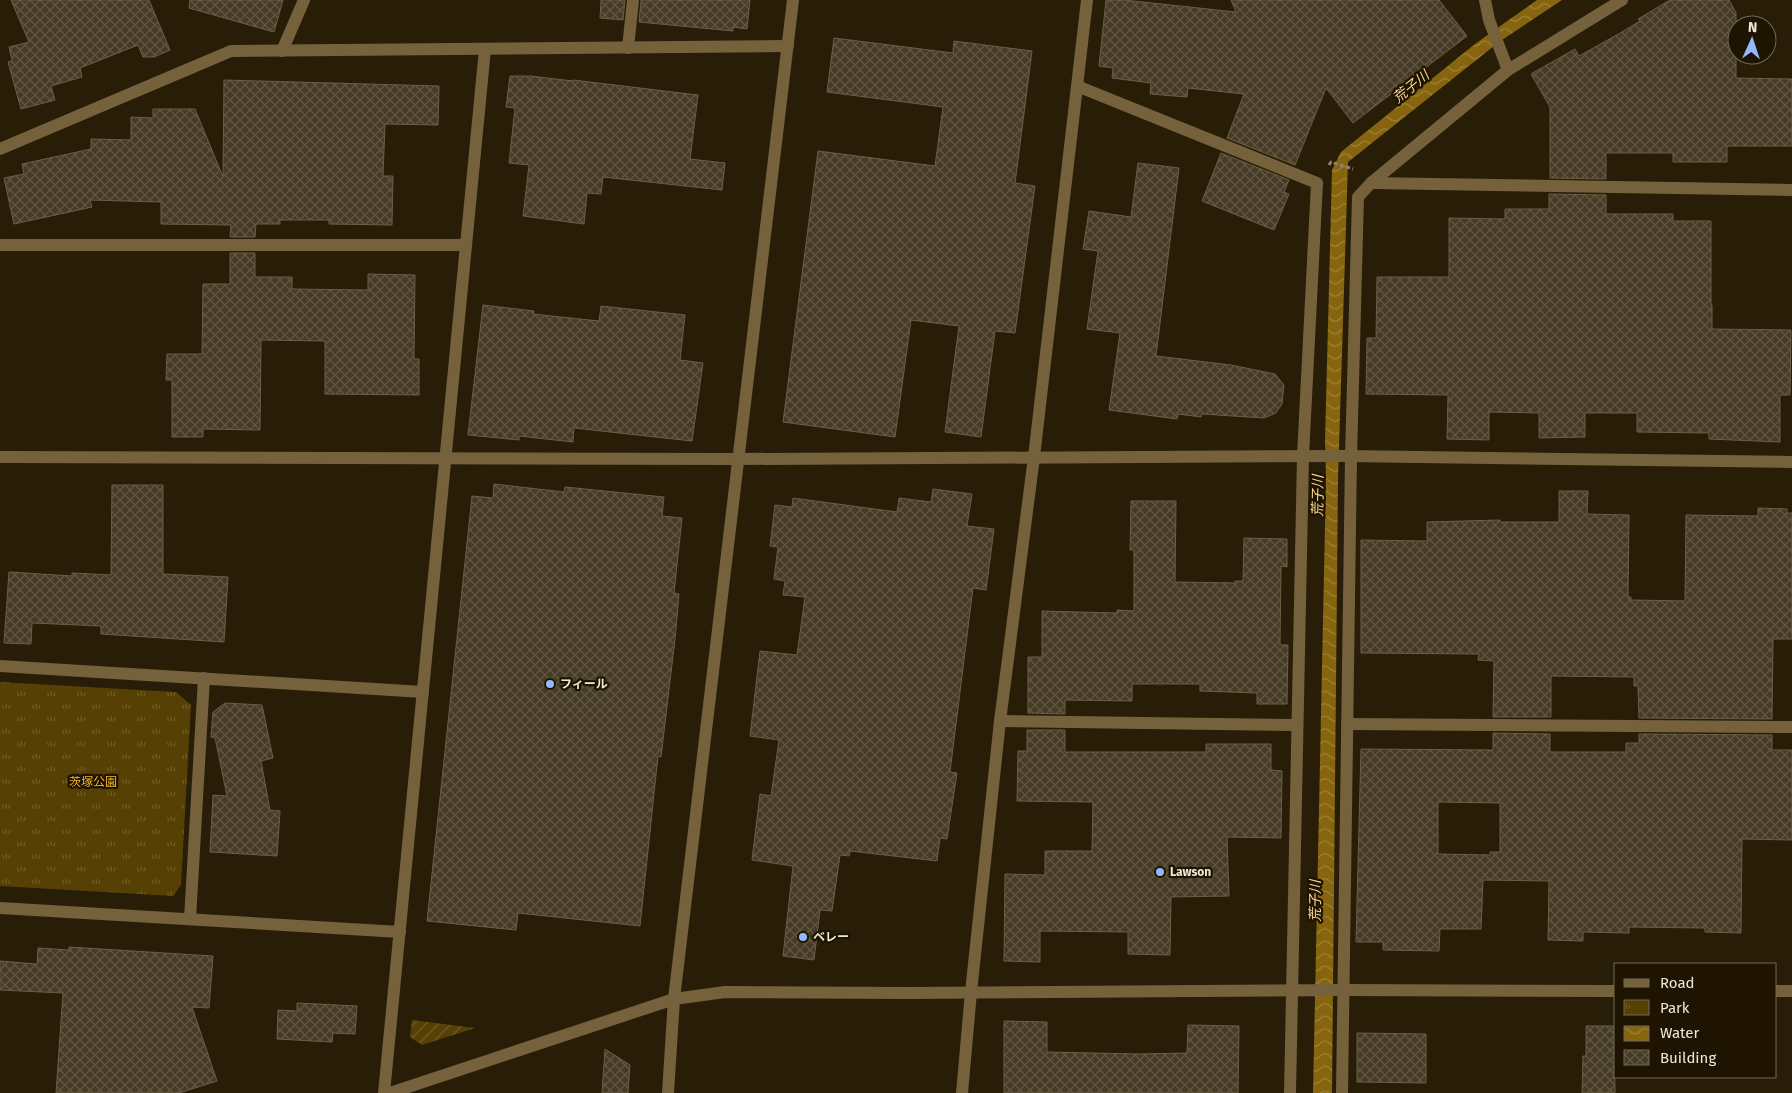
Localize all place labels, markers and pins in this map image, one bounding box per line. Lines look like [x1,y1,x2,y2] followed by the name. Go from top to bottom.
[560,677,608,691] place label: フィール
[544,678,556,690] marker: フィール
[1170,865,1211,879] place label: Lawson
[1154,866,1166,878] marker: Lawson
[813,930,849,944] place label: ベレー
[797,931,809,943] marker: ベレー

